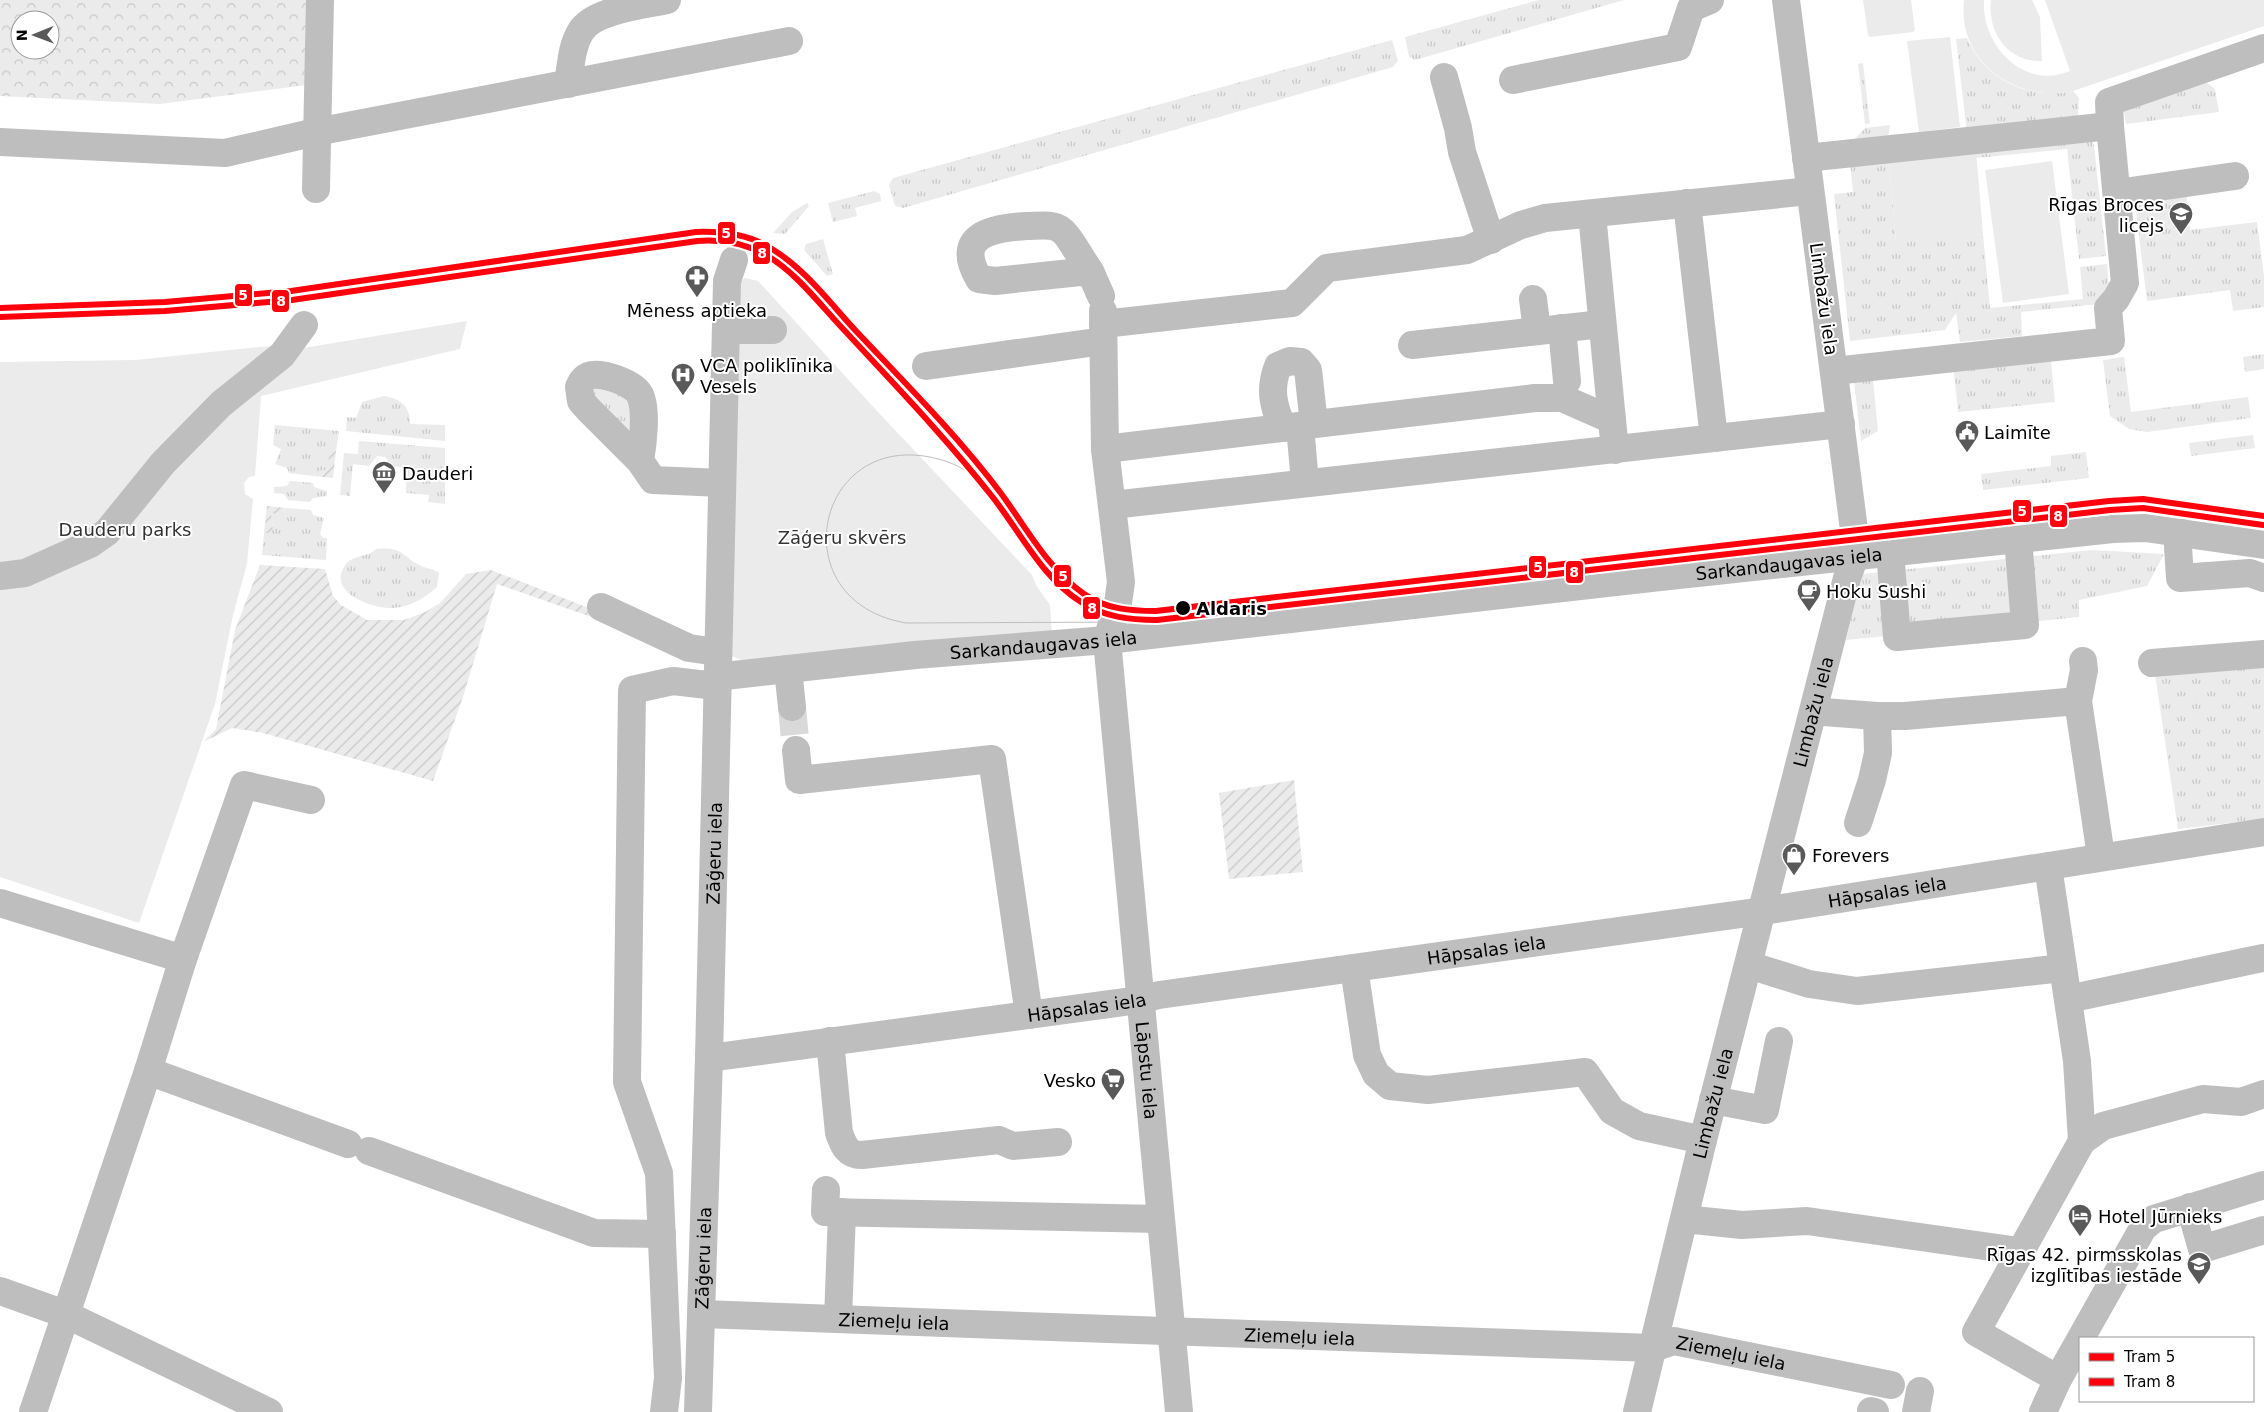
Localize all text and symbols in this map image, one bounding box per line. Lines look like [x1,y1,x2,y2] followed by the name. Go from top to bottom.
[10,10,60,60] north arrow
[14,29,30,41] text: N
[2048,194,2164,236] place label: Rīgas Broces licejs
[2168,201,2194,235] school or university icon: Rīgas Broces licejs
[717,221,736,245] line badge: 5
[721,225,731,241] text: 5
[752,241,771,265] line badge: 8
[1806,241,1842,357] street label: Limbažu iela
[757,245,767,261] text: 8
[684,264,710,298] pharmacy icon: Mēness aptieka
[234,283,253,307] line badge: 5
[238,287,248,303] text: 5
[271,289,290,313] line badge: 8
[276,293,286,309] text: 8
[627,300,767,321] place label: Mēness aptieka
[700,355,833,397] place label: VCA poliklīnika Vesels
[670,362,696,396] hospital icon: VCA poliklīnika Vesels
[1954,419,1980,453] public building icon: Laimīte
[1984,422,2051,443] place label: Laimīte
[371,460,397,494] museum icon: Dauderi
[402,463,473,484] place label: Dauderi
[2012,499,2032,523] line badge: 5
[2017,503,2027,519] text: 5
[2049,504,2068,528] line badge: 8
[2053,508,2063,524] text: 8
[59,519,192,540] park label: Dauderu parks
[778,527,906,548] park label: Zāģeru skvērs
[1694,543,1883,584] street label: Sarkandaugavas iela
[1528,555,1547,579] line badge: 5
[1533,559,1543,575] text: 5
[1565,560,1584,584] line badge: 8
[1053,564,1072,588] line badge: 5
[1569,564,1579,580] text: 8
[1058,568,1068,584] text: 5
[1796,578,1822,612] cafe icon: Hoku Sushi
[1826,581,1926,602] place label: Hoku Sushi
[1082,596,1101,620] line badge: 8
[1196,598,1267,619] place label: Aldaris
[1174,599,1192,617] marker: Aldaris
[1087,600,1097,616] text: 8
[949,626,1138,663] street label: Sarkandaugavas iela
[1788,654,1837,769] street label: Limbažu iela
[702,802,725,905] street label: Zāģeru iela
[1781,842,1807,876] shop icon: Forevers
[1812,845,1889,866] place label: Forevers
[1826,872,1948,911] street label: Hāpsalas iela
[1426,931,1547,968] street label: Hāpsalas iela
[1026,988,1148,1025] street label: Hāpsalas iela
[1132,1020,1162,1120] street label: Lāpstu iela
[1688,1045,1737,1161] street label: Limbažu iela
[1100,1067,1126,1101] supermarket icon: Vesko
[1044,1070,1096,1091] place label: Vesko
[2067,1203,2093,1237] hotel icon: Hotel Jūrnieks
[691,1206,715,1310] street label: Zāģeru iela
[2098,1206,2223,1227] place label: Hotel Jūrnieks
[1987,1244,2182,1286] place label: Rīgas 42. pirmsskolas izglītības iestāde
[2186,1251,2212,1285] school or university icon: Rīgas 42. pirmsskolas izglītības iestāde
[838,1308,950,1334] street label: Ziemeļu iela
[1244,1324,1356,1349] street label: Ziemeļu iela
[1674,1331,1788,1374] street label: Ziemeļu iela
[2079,1337,2254,1402] legend
[2123,1348,2175,1366] text: Tram 5
[2123,1373,2175,1391] text: Tram 8

